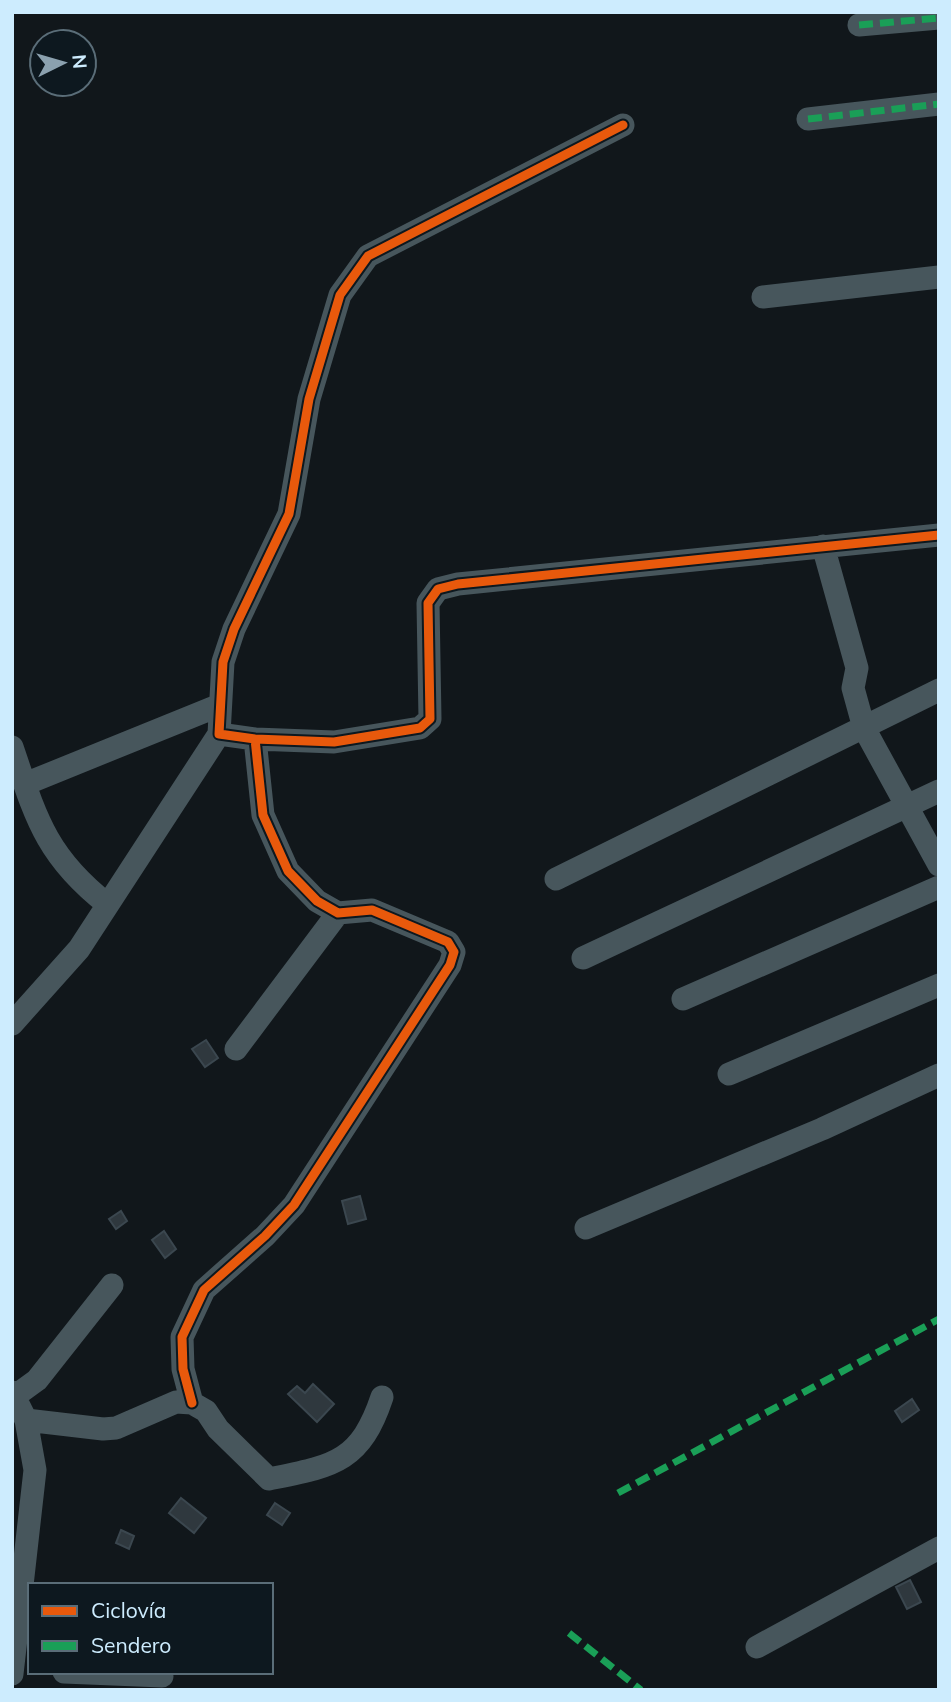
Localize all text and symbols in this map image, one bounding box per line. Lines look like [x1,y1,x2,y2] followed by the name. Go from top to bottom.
[28,28,98,98] north arrow
[67,53,93,70] text: N
[28,1583,273,1674] legend
[91,1597,166,1623] text: Ciclovía
[91,1632,171,1658] text: Sendero

